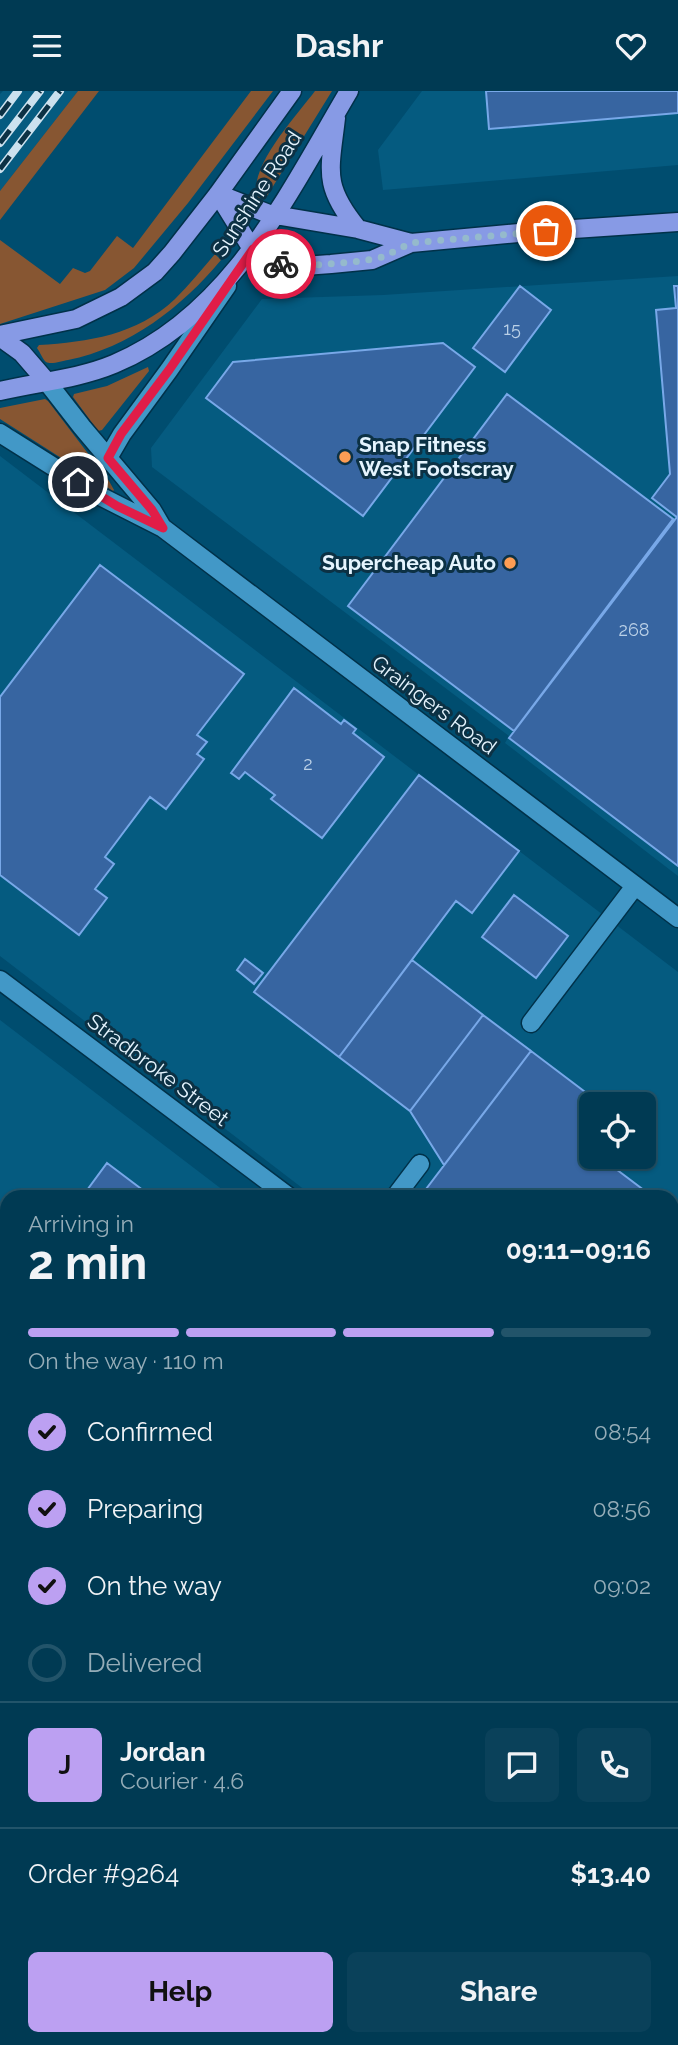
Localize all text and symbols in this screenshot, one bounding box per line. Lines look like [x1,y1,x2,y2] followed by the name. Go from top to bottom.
[28,27,66,65] icon: menu
[295,27,383,64] text: Dashr
[612,27,650,65] icon: heart
[207,126,306,261] street label: Sunshine Road
[516,201,576,261] pin
[527,212,565,250] icon: bag
[246,229,316,299] courier
[262,245,300,283] icon: bike
[503,318,521,339] house number: 15
[359,432,514,481] place label: Snap Fitness West Footscray
[337,449,353,465] marker: Snap Fitness West Footscray
[48,452,108,512] pin
[59,463,97,501] icon: home
[322,550,496,575] place label: Supercheap Auto
[502,555,518,571] marker: Supercheap Auto
[619,619,649,640] house number: 268
[367,650,501,759] street label: Graingers Road
[303,753,313,774] house number: 2
[83,1008,234,1131] street label: Stradbroke Street
[579,1092,656,1169] map controls
[579,1092,656,1169] button: locate
[28,1210,134,1237] text: Arriving in
[506,1235,651,1265] text: 09:11–09:16
[28,1236,147,1290] text: 2 min
[28,1347,224,1374] text: On the way · 110 m
[28,1413,66,1451] icon: check
[87,1417,213,1447] text: Confirmed
[594,1418,651,1445] text: 08:54
[28,1490,66,1528] icon: check
[87,1494,203,1524] text: Preparing
[593,1495,651,1522] text: 08:56
[28,1567,66,1605] icon: check
[87,1571,222,1601] text: On the way
[593,1572,651,1599] text: 09:02
[87,1648,202,1678] text: Delivered
[485,1728,559,1802] button: chat
[577,1728,651,1802] button: phone
[120,1737,206,1767] text: Jordan
[59,1750,71,1780] text: J
[120,1767,244,1794] text: Courier · 4.6
[28,1859,179,1889] text: Order #9264
[571,1859,651,1889] text: $13.40
[28,1952,333,2032] button: Help
[347,1952,651,2032] button: Share

